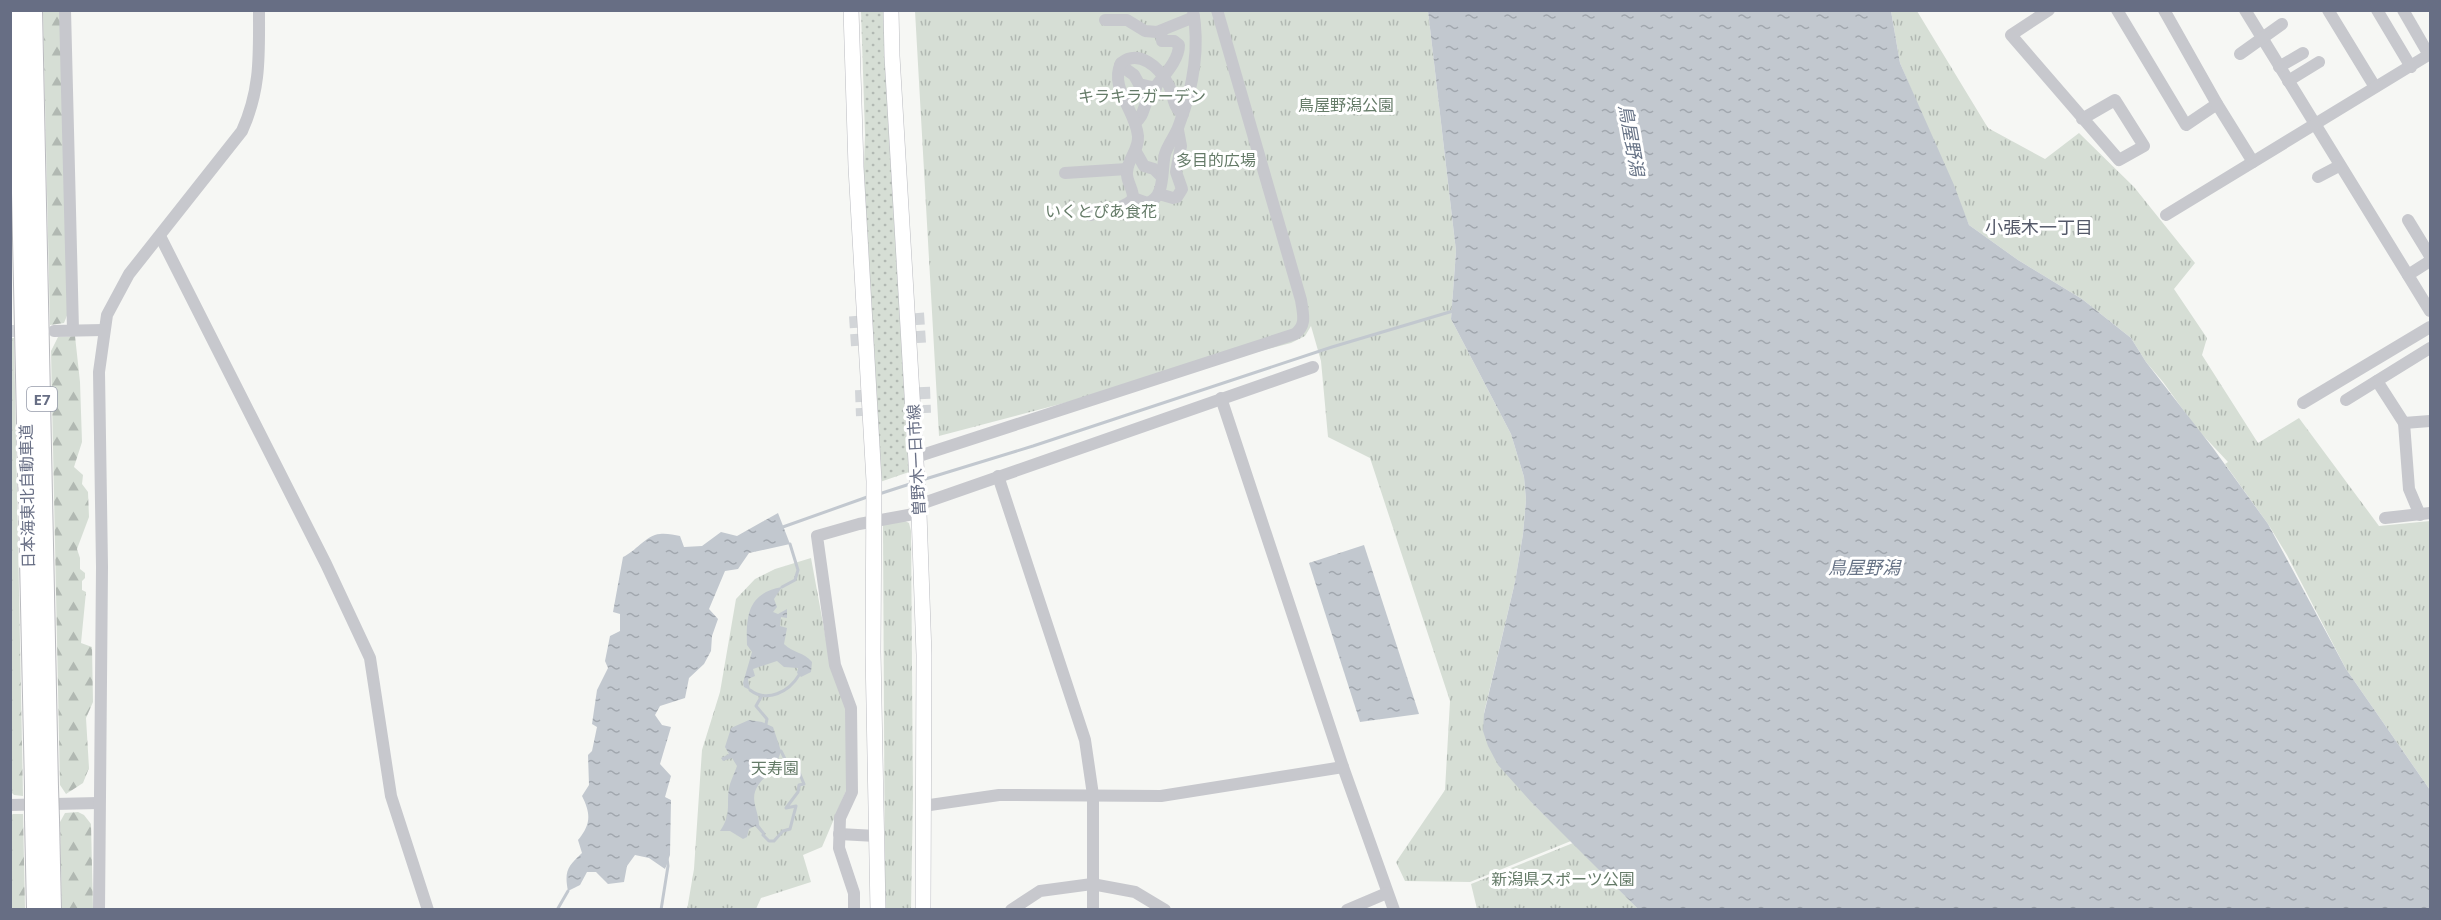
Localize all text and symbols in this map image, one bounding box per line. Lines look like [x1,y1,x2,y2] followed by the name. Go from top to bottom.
[1078,85,1206,107] park label: キラキラガーデン
[1298,94,1394,116] park label: 鳥屋野潟公園
[1614,102,1650,180] water label: 鳥屋野潟
[1176,149,1256,171] park label: 多目的広場
[1045,200,1157,222] park label: いくとぴあ食花
[1985,215,2093,239] district label: 小張木一丁目
[27,387,57,411] road number: E7
[902,403,930,517] street label: 曽野木一日市線
[15,424,39,568] street label: 日本海東北自動車道
[1828,555,1902,579] water label: 鳥屋野潟
[751,757,799,779] park label: 天寿園
[1491,868,1635,890] park label: 新潟県スポーツ公園

